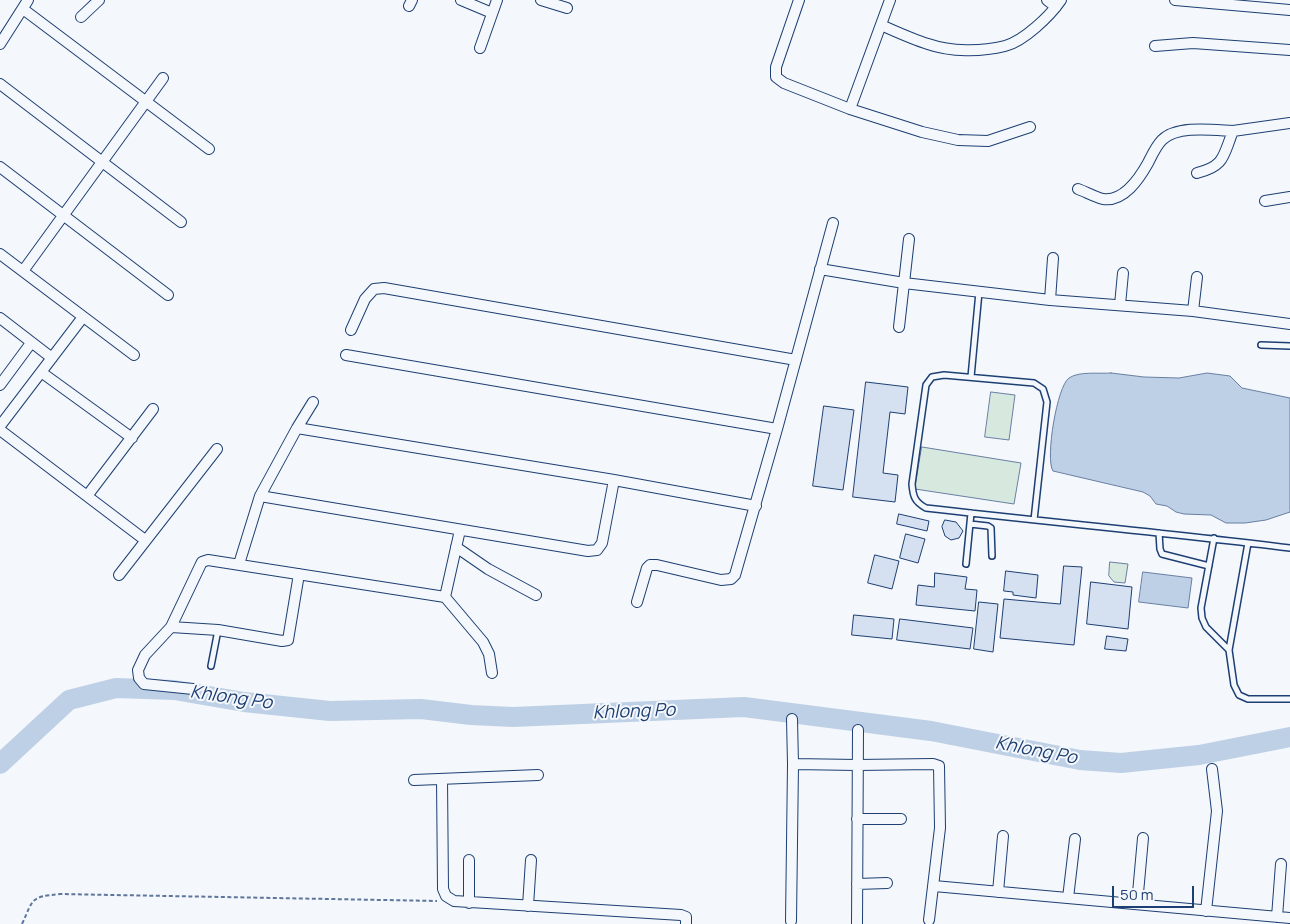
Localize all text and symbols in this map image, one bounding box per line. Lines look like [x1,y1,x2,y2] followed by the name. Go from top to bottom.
[189,682,273,714] water label: Khlong Po
[592,700,676,724] water label: Khlong Po
[993,733,1079,769] water label: Khlong Po
[1115,876,1198,908] scale bar
[1120,884,1154,905] text: 50 m

